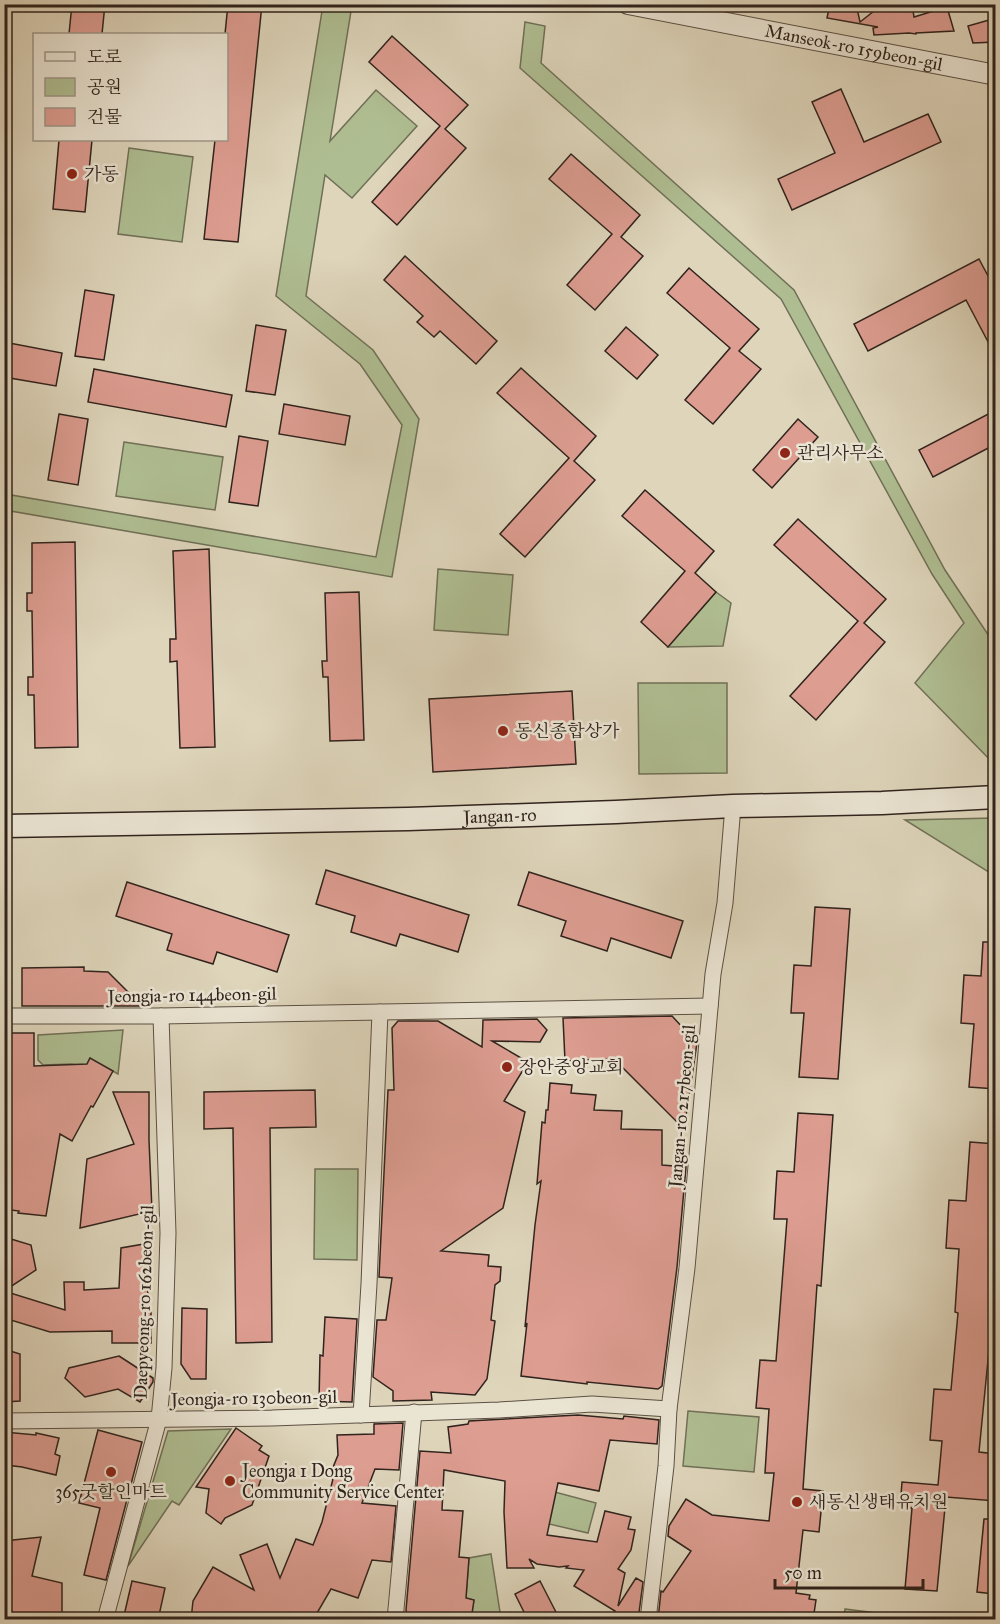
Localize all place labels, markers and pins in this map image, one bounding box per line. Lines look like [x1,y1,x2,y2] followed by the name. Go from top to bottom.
[84,163,119,185] place label: 가동
[65,167,79,181] marker: 가동
[797,442,884,464] place label: 관리사무소
[778,446,792,460] marker: 관리사무소
[515,720,620,742] place label: 동신종합상가
[496,724,510,738] marker: 동신종합상가
[519,1056,623,1078] place label: 장안중앙교회
[500,1060,514,1074] marker: 장안중앙교회
[240,1460,444,1503] place label: Jeongja 1 Dong Community Service Center
[104,1465,118,1479] marker: 365굿할인마트
[223,1474,237,1488] marker: Jeongja 1 Dong Community Service Center
[55,1481,167,1503] place label: 365굿할인마트
[809,1491,948,1513] place label: 새동신생태유치원
[790,1495,804,1509] marker: 새동신생태유치원

